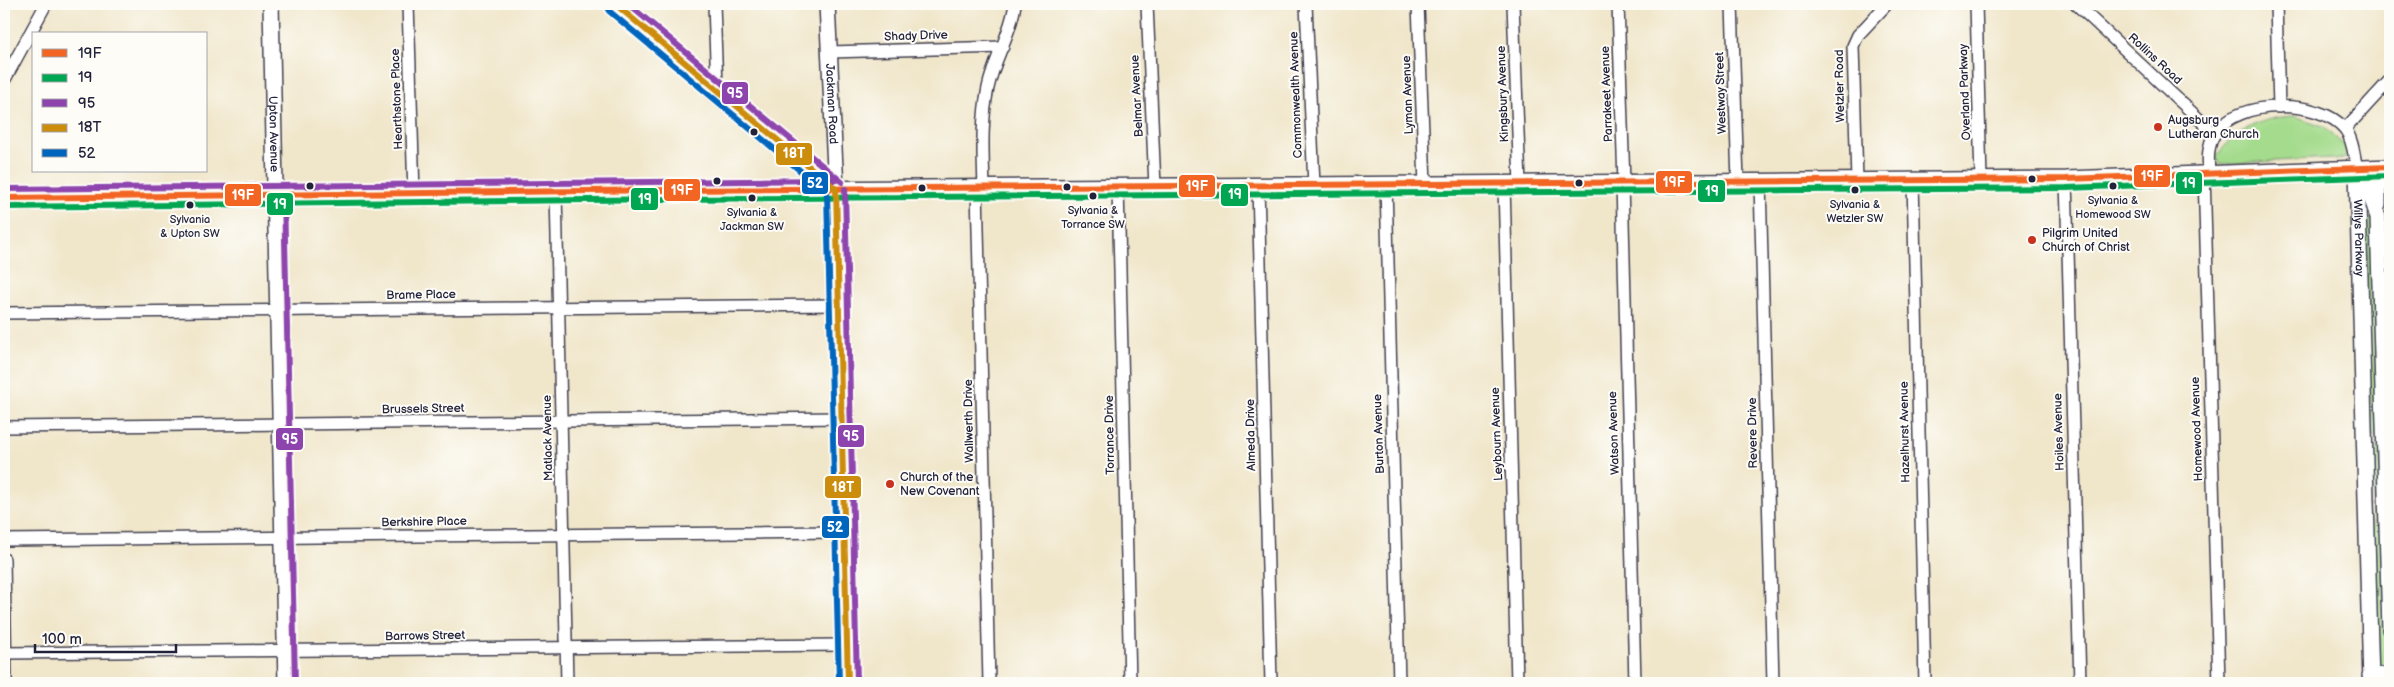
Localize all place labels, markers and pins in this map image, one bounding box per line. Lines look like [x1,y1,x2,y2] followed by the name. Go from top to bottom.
[2168,113,2259,142] place label: Augsburg Lutheran Church
[2152,121,2164,133] marker: Augsburg Lutheran Church
[749,127,759,137] unlabelled marker
[2027,174,2037,184] unlabelled marker
[712,176,722,186] unlabelled marker
[1574,178,1584,188] unlabelled marker
[305,181,315,191] unlabelled marker
[2108,181,2118,191] marker: Sylvania & Homewood SW
[1062,182,1072,192] unlabelled marker
[917,183,927,193] unlabelled marker
[1850,185,1860,195] marker: Sylvania & Wetzler SW
[1088,191,1098,201] marker: Sylvania & Torrance SW
[747,193,757,203] marker: Sylvania & Jackman SW
[2075,194,2151,221] place label: Sylvania & Homewood SW
[1827,198,1883,225] place label: Sylvania & Wetzler SW
[185,200,195,210] marker: Sylvania & Upton SW
[1061,204,1125,231] place label: Sylvania & Torrance SW
[720,206,784,233] place label: Sylvania & Jackman SW
[160,213,220,240] place label: Sylvania & Upton SW
[2042,226,2130,255] place label: Pilgrim United Church of Christ
[2026,234,2038,246] marker: Pilgrim United Church of Christ
[900,470,980,499] place label: Church of the New Covenant
[884,478,896,490] marker: Church of the New Covenant

